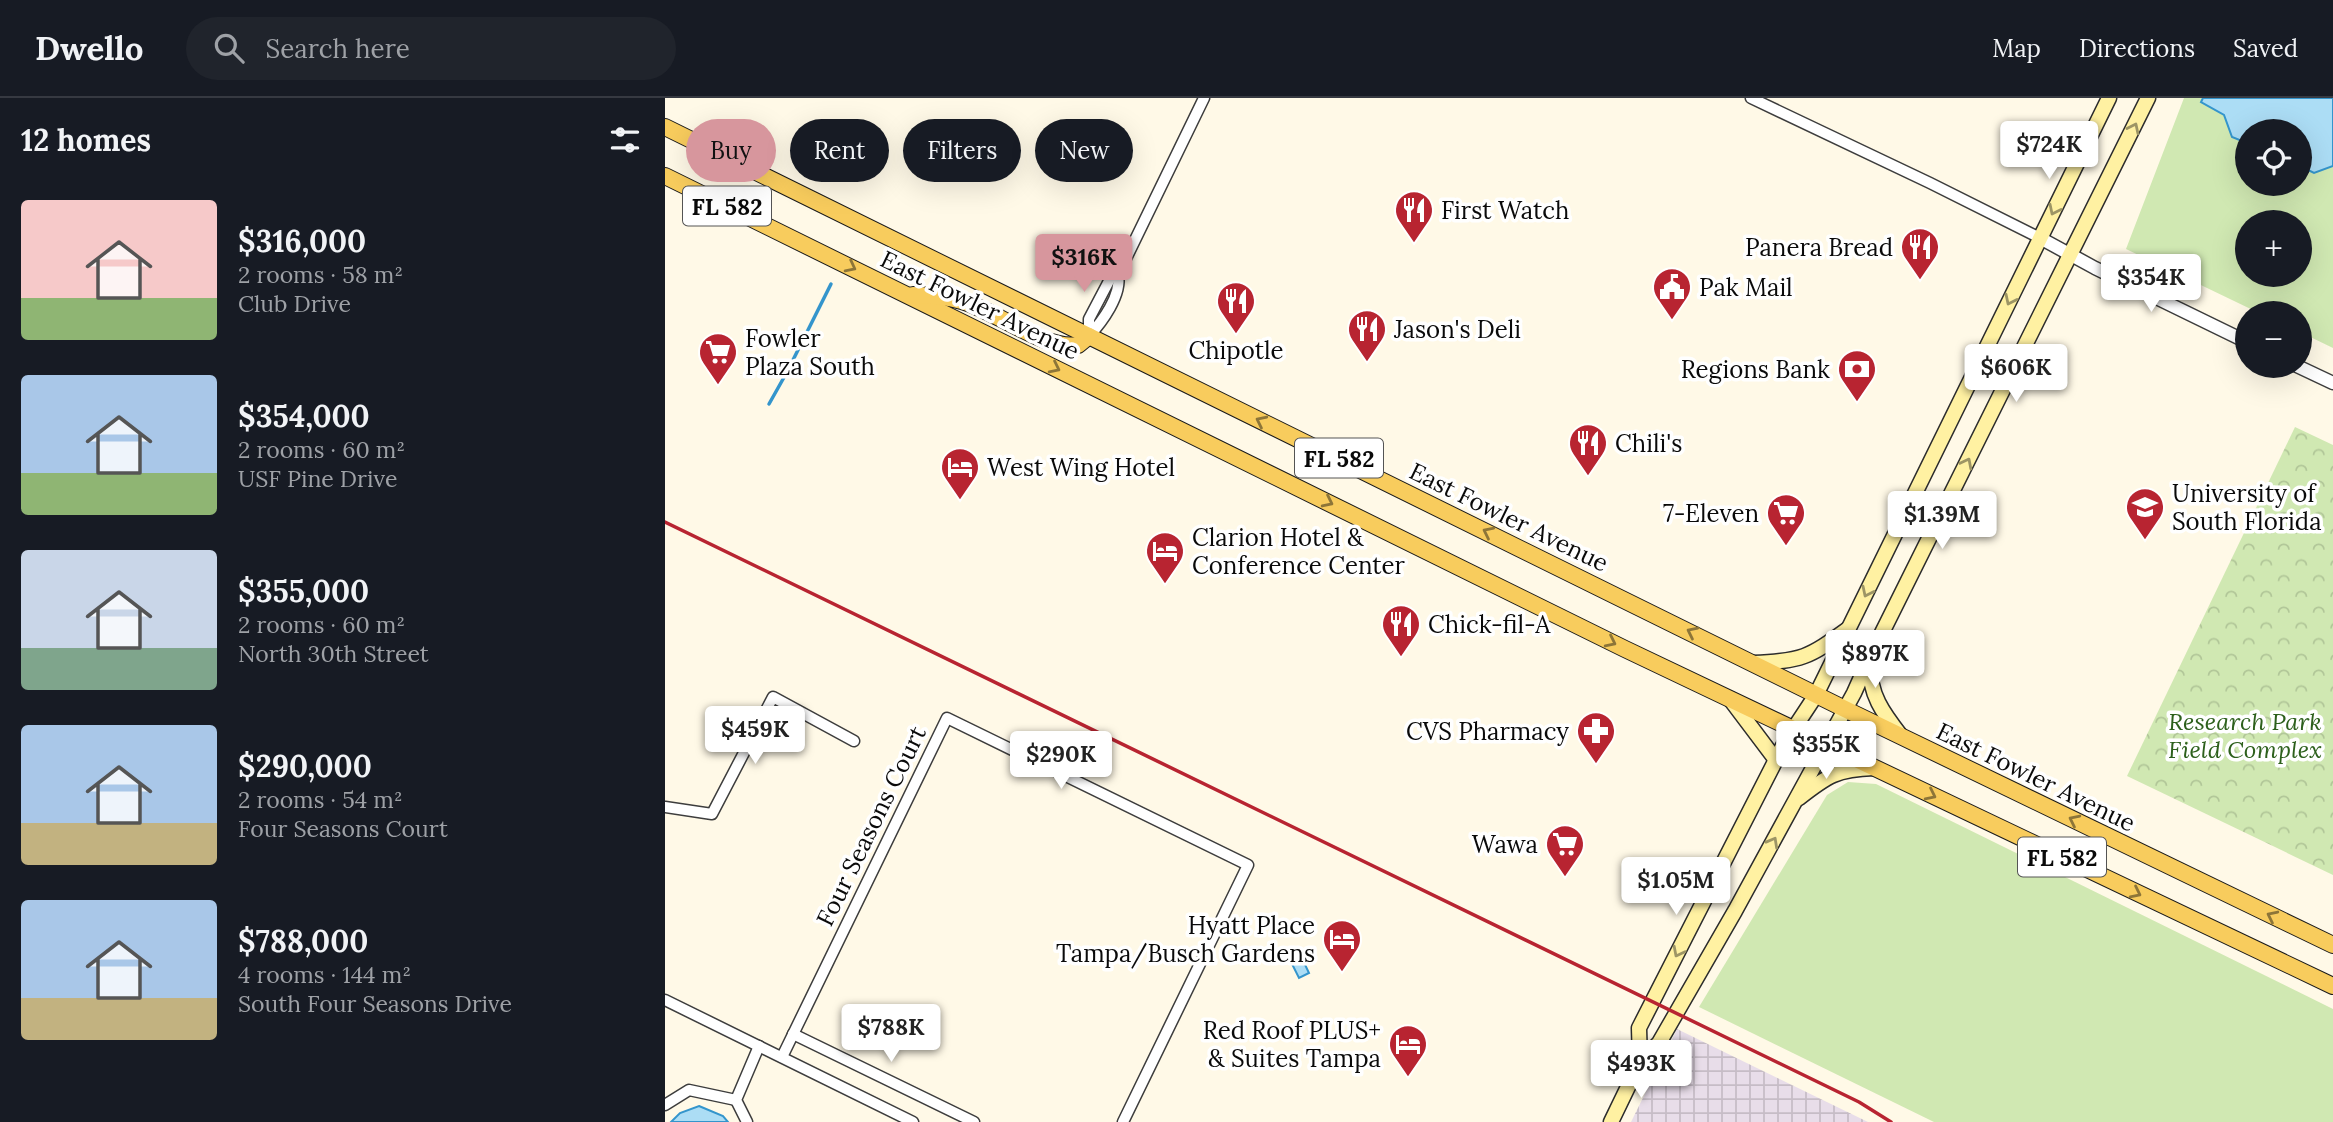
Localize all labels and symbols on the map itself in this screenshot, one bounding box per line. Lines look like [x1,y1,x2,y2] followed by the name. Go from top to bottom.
[2000,122,2098,181] pin: $724K
[2125,123,2139,135] one-way arrow
[683,186,771,226] road number: FL 582
[1393,189,1435,244] restaurant icon: First Watch
[1441,195,1569,226] place label: First Watch
[2048,203,2062,215] one-way arrow
[1899,226,1941,281] restaurant icon: Panera Bread
[1745,232,1893,263] place label: Panera Bread
[1035,234,1133,294] pin: $316K
[875,243,1085,367] street label: East Fowler Avenue
[2102,254,2200,314] pin: $354K
[844,258,856,272] one-way arrow
[1651,266,1693,321] public building icon: Pak Mail
[1699,272,1793,303] place label: Pak Mail
[1215,280,1257,335] restaurant icon: Chipotle
[2005,293,2019,305] one-way arrow
[1346,308,1388,363] restaurant icon: Jason's Deli
[1393,314,1521,345] place label: Jason's Deli
[745,323,875,382] place label: Fowler Plaza South
[697,331,739,386] supermarket icon: Fowler Plaza South
[1188,335,1284,366] place label: Chipotle
[1967,344,2065,404] pin: $606K
[1836,348,1878,403] bank icon: Regions Bank
[1681,354,1830,385] place label: Regions Bank
[1048,359,1060,373] one-way arrow
[1256,415,1268,429] one-way arrow
[1567,422,1609,477] restaurant icon: Chili's
[1615,428,1682,459] place label: Chili's
[1295,438,1383,478] road number: FL 582
[939,446,981,501] hotel icon: West Wing Hotel
[987,452,1175,483] place label: West Wing Hotel
[1404,455,1614,579] street label: East Fowler Avenue
[1959,458,1973,470] one-way arrow
[2172,478,2322,537] place label: University of South Florida
[2124,486,2166,541] school or university icon: University of South Florida
[1885,491,1999,551] pin: $1.39M
[1765,492,1807,547] supermarket icon: 7-Eleven
[1321,493,1333,507] one-way arrow
[1663,498,1759,529] place label: 7-Eleven
[1192,522,1406,581] place label: Clarion Hotel & Conference Center
[1483,526,1495,540] one-way arrow
[1144,530,1186,585] hotel icon: Clarion Hotel & Conference Center
[1861,585,1875,597] one-way arrow
[1380,603,1422,658] restaurant icon: Chick-fil-A
[1428,609,1551,640] place label: Chick-fil-A
[1687,627,1699,641] one-way arrow
[1826,630,1924,690] pin: $897K
[1604,633,1616,647] one-way arrow
[706,706,804,766] pin: $459K
[2168,706,2322,765] park label: Research Park Field Complex
[1575,710,1617,765] pharmacy icon: CVS Pharmacy
[1931,715,2141,839] street label: East Fowler Avenue
[1406,716,1569,747] place label: CVS Pharmacy
[809,720,933,931] street label: Four Seasons Court
[1777,722,1875,781] pin: $355K
[1012,732,1110,791] pin: $290K
[1924,787,1936,801] one-way arrow
[2069,815,2081,829] one-way arrow
[1544,823,1586,878] supermarket icon: Wawa
[1472,829,1538,860] place label: Wawa
[1765,837,1778,849] one-way arrow
[2018,838,2106,876] road number: FL 582
[1619,858,1733,917] pin: $1.05M
[2129,885,2141,899] one-way arrow
[1056,910,1315,969] place label: Hyatt Place Tampa/Busch Gardens
[2267,910,2279,924] one-way arrow
[1321,918,1363,973] hotel icon: Hyatt Place Tampa/Busch Gardens
[1672,945,1686,957] one-way arrow
[842,1004,940,1064] pin: $788K
[1203,1015,1381,1074] place label: Red Roof PLUS+ & Suites Tampa
[1387,1023,1429,1078] hotel icon: Red Roof PLUS+ & Suites Tampa
[1592,1040,1690,1100] pin: $493K

